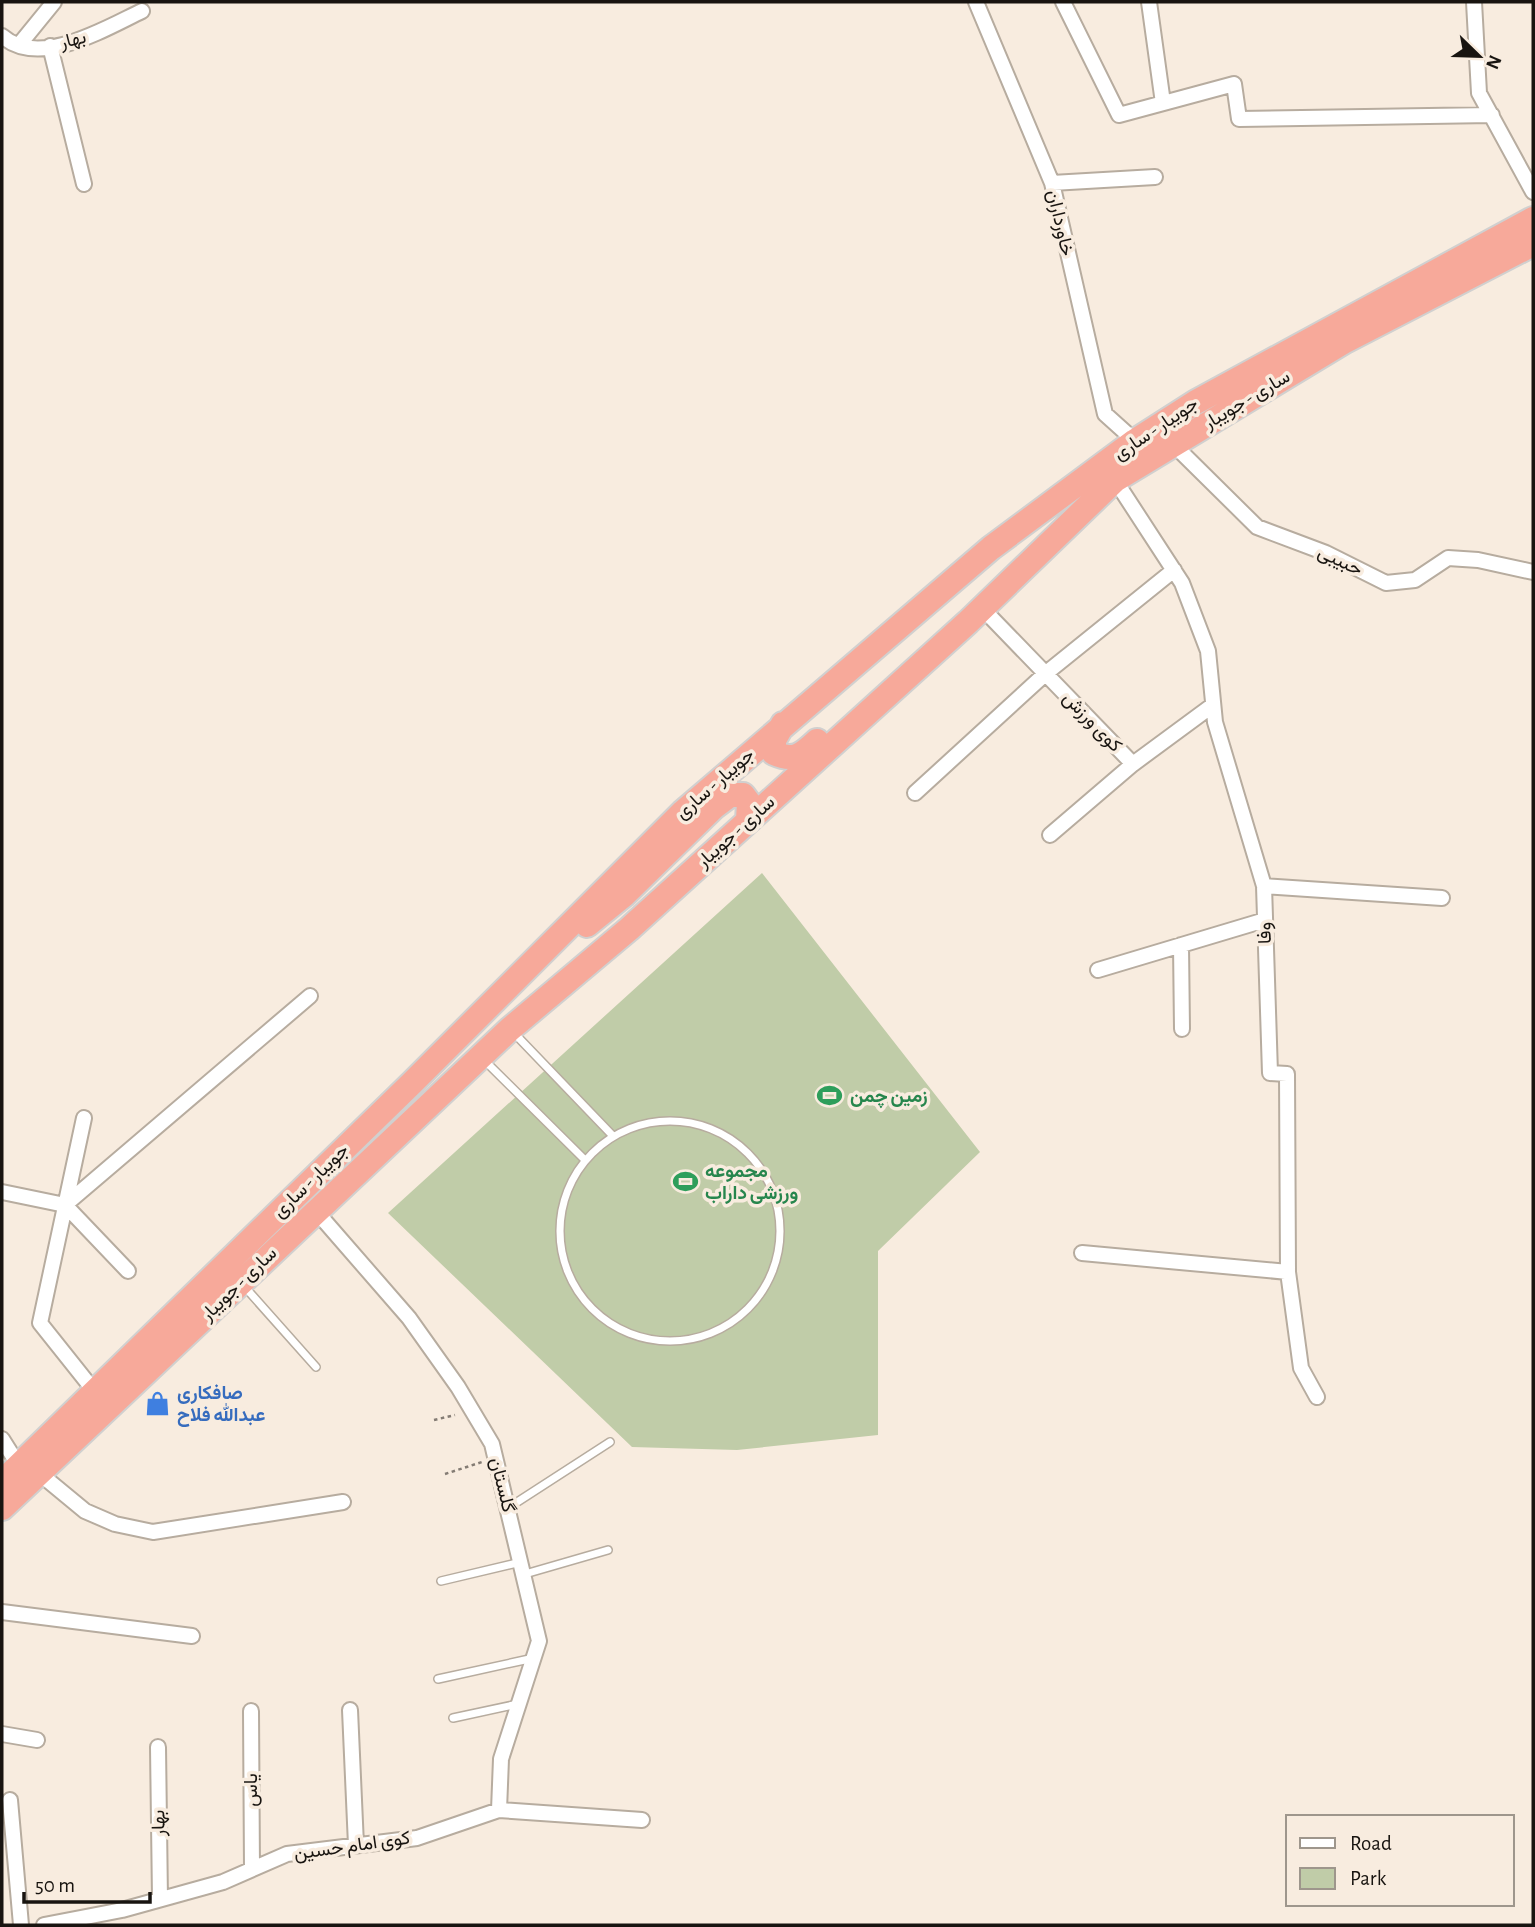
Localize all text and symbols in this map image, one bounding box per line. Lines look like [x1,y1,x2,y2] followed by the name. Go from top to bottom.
[1444,21,1514,91] north arrow
[57,28,88,54] street label: بهار
[1482,52,1505,72] text: N
[1042,188,1077,258] street label: خاورداران
[1200,367,1294,435] street label: ساری - جویبار
[1110,394,1202,465] street label: جویبار - ساری
[1314,542,1365,580] street label: حبیبی
[1058,688,1125,756] street label: کوی ورزش
[672,745,759,824] street label: جویبار - ساری
[693,792,779,873] street label: ساری - جویبار
[1255,922,1276,944] street label: وفا
[816,1082,844,1110] sports icon: زمین چمن
[850,1087,928,1109] place label: زمین چمن
[269,1140,353,1222] street label: جویبار - ساری
[705,1162,798,1205] place label: مجموعه ورزشی داراب
[671,1168,699,1196] sports icon: مجموعه ورزشی داراب
[197,1243,281,1326] street label: ساری - جویبار
[177,1384,265,1427] place label: صافکاری عبدالله فلاح
[143,1390,171,1418] shop icon: صافکاری عبدالله فلاح
[486,1455,519,1514] street label: گلستان
[242,1773,262,1807] street label: یاس
[149,1810,170,1837] street label: بهار
[1286,1815,1514,1906] legend
[293,1828,412,1866] street label: کوی امام حسین
[1350,1833,1392,1854] text: Road
[24,1860,150,1904] scale bar
[1350,1868,1387,1889] text: Park
[35,1875,75,1896] text: 50 m

